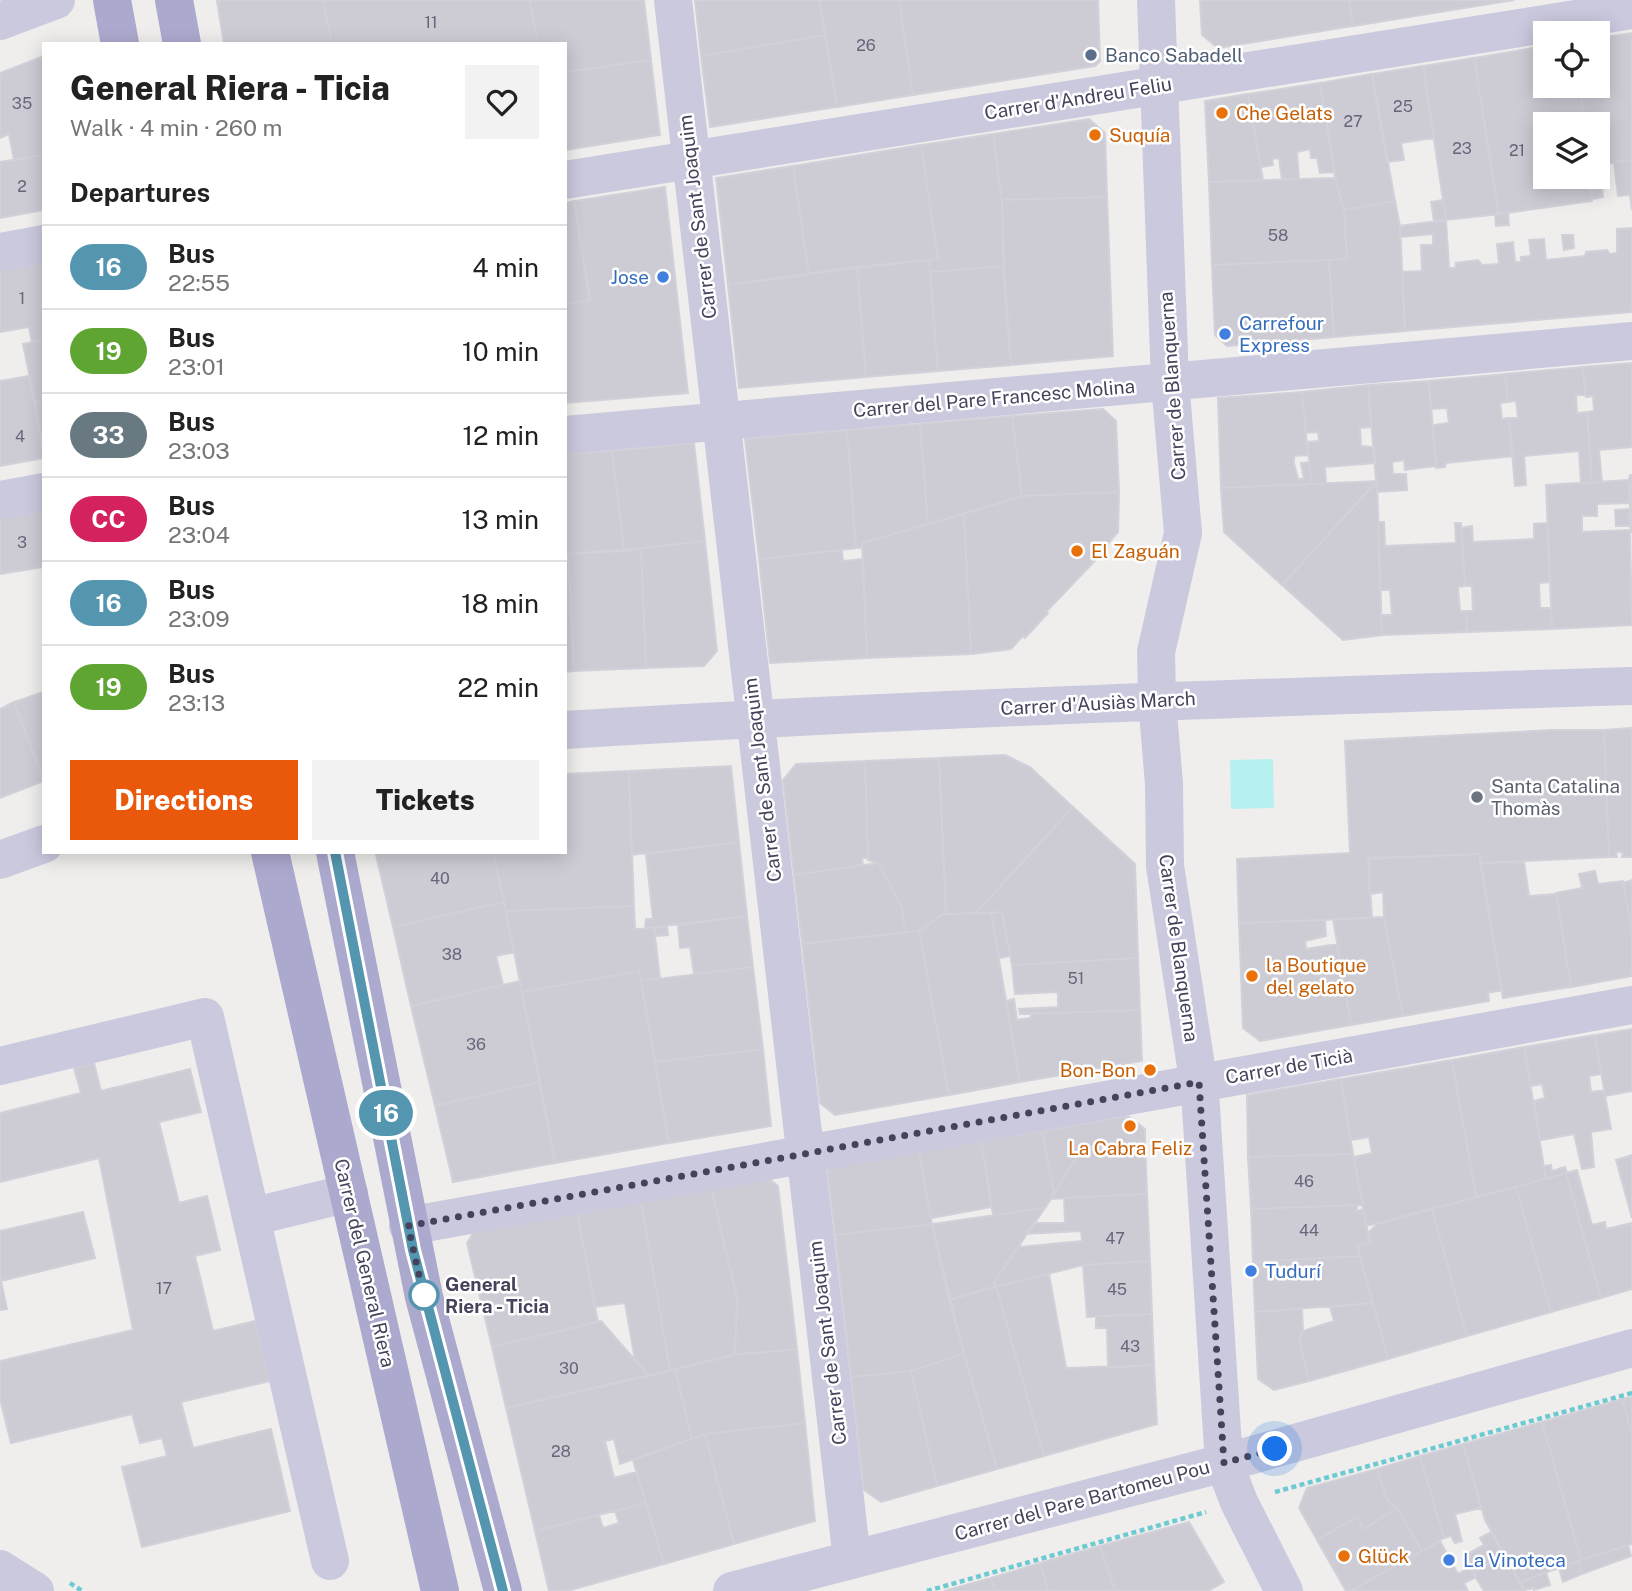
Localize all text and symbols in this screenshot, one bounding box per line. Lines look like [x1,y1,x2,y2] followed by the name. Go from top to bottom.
[424,13,438,32] house number: 11
[1533,21,1610,189] map controls
[1533,21,1610,98] button: locate
[856,36,876,55] house number: 26
[1105,44,1243,66] place label: Banco Sabadell
[1083,47,1099,63] marker: Banco Sabadell
[465,65,539,139] button: heart
[70,69,390,107] text: General Riera - Ticia
[983,72,1173,124] street label: Carrer d'Andreu Feliu
[12,94,32,113] house number: 35
[1393,97,1413,116] house number: 25
[1236,102,1333,124] place label: Che Gelats
[1214,105,1230,121] marker: Che Gelats
[1343,112,1363,131] house number: 27
[1533,112,1610,189] button: layers
[70,114,283,141] text: Walk · 4 min · 260 m
[674,114,720,320] street label: Carrer de Sant Joaquim
[1109,124,1170,146] place label: Suquía
[1087,127,1103,143] marker: Suquía
[1452,139,1472,158] house number: 23
[1509,141,1525,160] house number: 21
[17,177,27,196] house number: 2
[70,177,210,208] text: Departures
[1268,226,1288,245] house number: 58
[168,238,215,269] text: Bus
[472,252,539,283] text: 4 min
[95,253,122,281] text: 16
[611,266,649,288] place label: Jose
[168,269,230,296] text: 22:55
[655,269,671,285] marker: Jose
[19,289,25,308] house number: 1
[1154,291,1190,481] street label: Carrer de Blanquerna
[1239,312,1324,356] place label: Carrefour Express
[168,322,215,353] text: Bus
[1217,326,1233,342] marker: Carrefour Express
[462,336,539,367] text: 10 min
[95,337,122,365] text: 19
[168,353,225,380] text: 23:01
[852,375,1136,421] street label: Carrer del Pare Francesc Molina
[168,406,215,437] text: Bus
[463,420,539,451] text: 12 min
[93,421,124,449] text: 33
[15,427,25,446] house number: 4
[168,437,230,464] text: 23:03
[168,490,215,521] text: Bus
[462,504,539,535] text: 13 min
[91,505,126,533] text: CC
[168,521,230,548] text: 23:04
[17,533,27,552] house number: 3
[1091,540,1180,562] place label: El Zaguán
[1069,543,1085,559] marker: El Zaguán
[168,574,215,605] text: Bus
[461,588,539,619] text: 18 min
[95,589,122,617] text: 16
[168,605,230,632] text: 23:09
[168,658,215,689] text: Bus
[458,672,539,703] text: 22 min
[95,673,122,701] text: 19
[739,677,785,883] street label: Carrer de Sant Joaquim
[1000,687,1196,719] street label: Carrer d'Ausiàs March
[168,689,225,716] text: 23:13
[70,760,298,840] button: Directions
[312,760,539,840] button: Tickets
[1491,775,1620,819] place label: Santa Catalina Thomàs
[1469,789,1485,805] marker: Santa Catalina Thomàs
[1155,853,1203,1043] street label: Carrer de Blanquerna
[430,869,450,888] house number: 40
[442,945,462,964] house number: 38
[1266,954,1367,998] place label: la Boutique del gelato
[1244,968,1260,984] marker: la Boutique del gelato
[1068,969,1084,988] house number: 51
[466,1035,486,1054] house number: 36
[1224,1044,1354,1088] street label: Carrer de Ticià
[1060,1059,1136,1081] place label: Bon-Bon
[1142,1062,1158,1078] marker: Bon-Bon
[354,1090,418,1136] line badge: 16
[373,1099,399,1127] text: 16
[1122,1118,1138,1134] marker: La Cabra Feliz
[1068,1137,1192,1159] place label: La Cabra Feliz
[330,1157,400,1369] street label: Carrer del General Riera
[1294,1172,1314,1191] house number: 46
[1299,1221,1319,1240] house number: 44
[1105,1229,1125,1248] house number: 47
[804,1240,850,1446] street label: Carrer de Sant Joaquim
[1265,1260,1321,1282] place label: Tudurí
[1243,1263,1259,1279] marker: Tudurí
[445,1273,549,1317] place label: General Riera - Ticia
[156,1279,172,1298] house number: 17
[409,1280,439,1310] marker: General Riera - Ticia
[1107,1280,1127,1299] house number: 45
[1120,1337,1140,1356] house number: 43
[559,1359,579,1378] house number: 30
[1257,1431,1292,1466] your location
[551,1442,571,1461] house number: 28
[952,1455,1212,1545] street label: Carrer del Pare Bartomeu Pou
[1358,1545,1410,1567] place label: Glück
[1336,1548,1352,1564] marker: Glück
[1463,1549,1566,1571] place label: La Vinoteca
[1441,1552,1457,1568] marker: La Vinoteca

